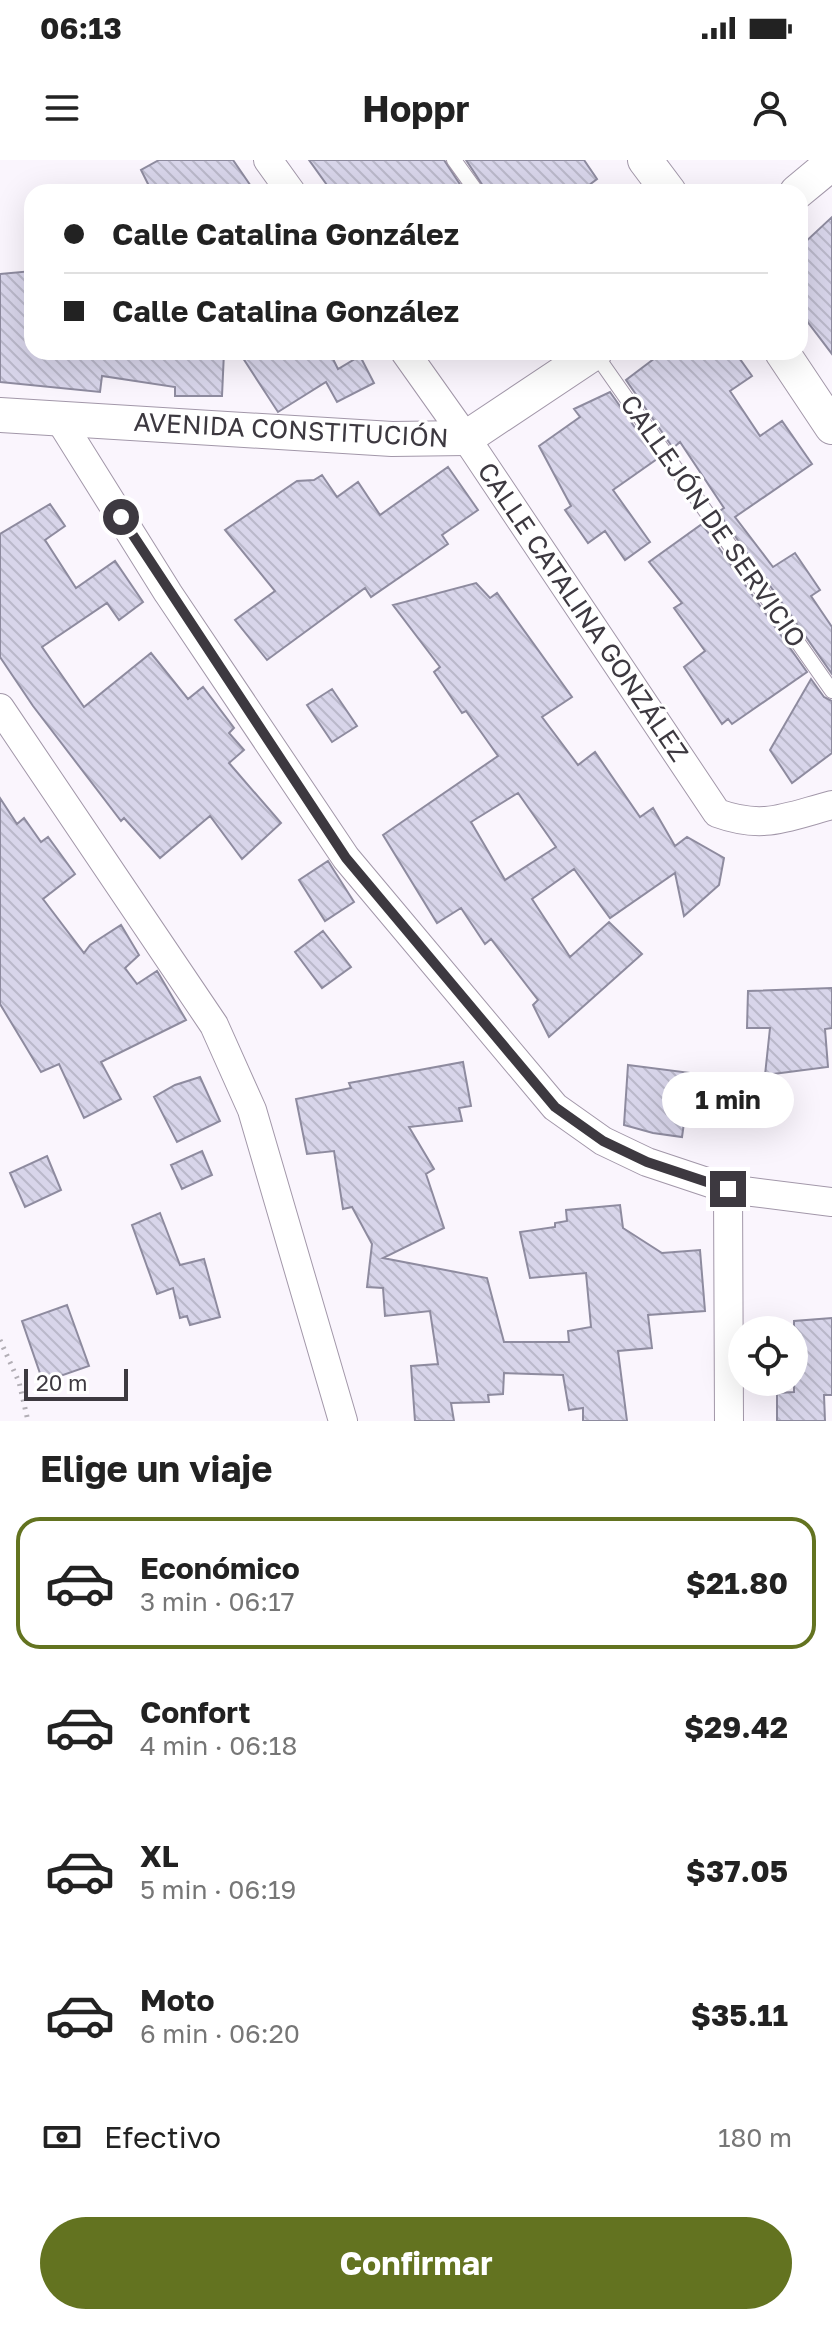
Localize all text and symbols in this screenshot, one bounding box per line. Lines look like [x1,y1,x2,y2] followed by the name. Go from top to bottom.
[40,10,122,46] text: 06:13
[40,86,84,130] icon: menu
[748,86,792,130] icon: person
[362,87,470,130] text: Hoppr
[112,216,459,252] text: Calle Catalina González
[112,293,459,329] text: Calle Catalina González
[614,389,812,653] street label: CALLEJÓN DE SERVICIO
[133,406,449,453] street label: AVENIDA CONSTITUCIÓN
[472,456,695,767] street label: CALLE CATALINA GONZÁLEZ
[103,499,139,535] route start
[662,1073,794,1129] callout: 1 min
[695,1084,761,1115] text: 1 min
[710,1171,746,1207] route end
[728,1316,808,1396] map controls
[728,1316,808,1396] button: locate
[24,1365,128,1401] scale bar
[36,1369,87,1396] text: 20 m
[40,1447,272,1490] text: Elige un viaje
[44,1547,116,1619] icon: car
[140,1550,300,1586] text: Económico
[686,1565,788,1601] text: $21.80
[140,1586,295,1617] text: 3 min · 06:17
[44,1691,116,1763] icon: car
[140,1694,251,1730] text: Confort
[684,1709,788,1745] text: $29.42
[140,1730,297,1761] text: 4 min · 06:18
[44,1835,116,1907] icon: car
[140,1838,179,1874] text: XL
[686,1853,788,1889] text: $37.05
[140,1874,296,1905] text: 5 min · 06:19
[44,1979,116,2051] icon: car
[140,1982,215,2018] text: Moto
[691,1997,788,2033] text: $35.11
[140,2018,300,2049] text: 6 min · 06:20
[40,2115,84,2159] icon: cash
[104,2119,221,2155] text: Efectivo
[718,2122,792,2153] text: 180 m
[40,2217,792,2309] button: Confirmar

